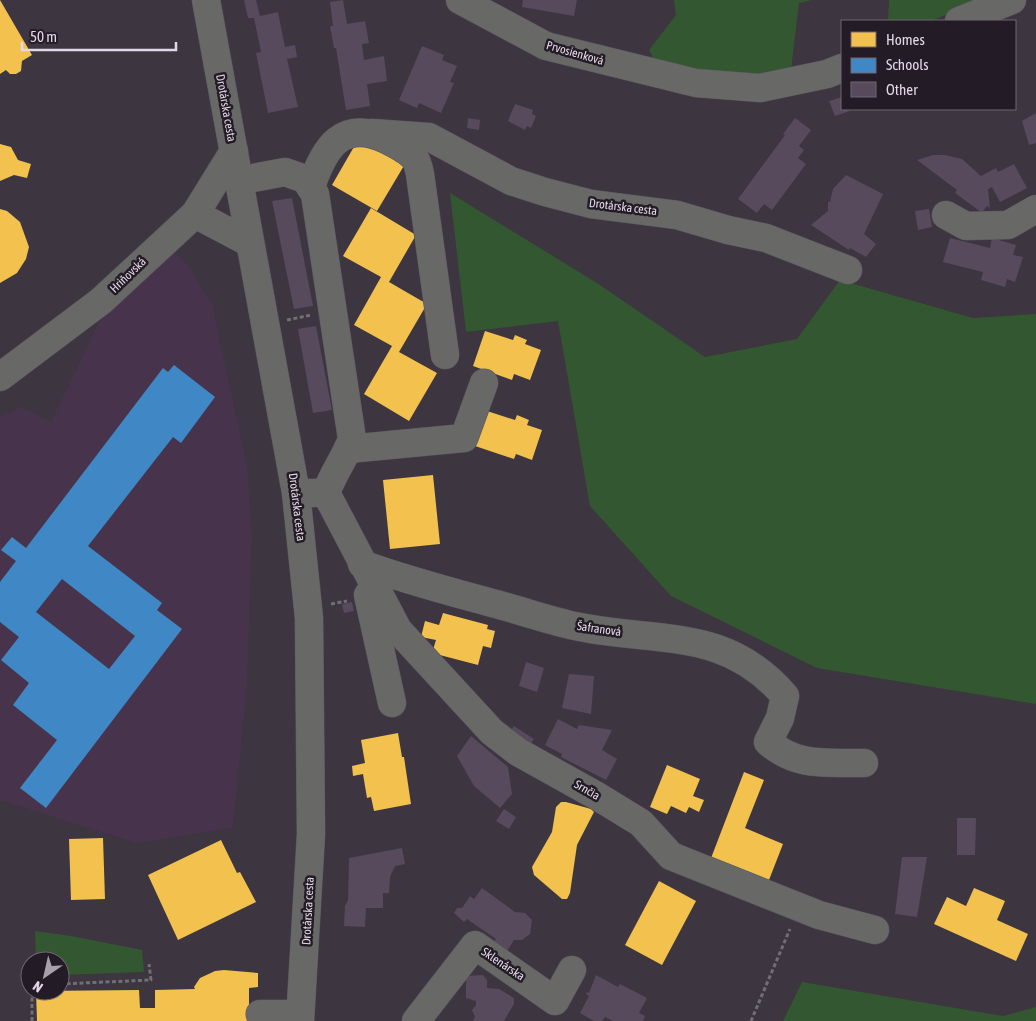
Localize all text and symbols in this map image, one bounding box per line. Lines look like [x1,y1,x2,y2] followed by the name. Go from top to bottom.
[22,20,176,52] scale bar
[841,20,1016,110] legend
[30,28,57,45] text: 50 m
[886,31,925,48] text: Homes
[545,38,605,68] street label: Prvosienková
[886,56,929,73] text: Schools
[213,73,239,143] street label: Drotárska cesta
[886,81,918,98] text: Other
[588,196,658,218] street label: Drotárska cesta
[107,254,149,296] street label: Hriňovská
[286,472,308,542] street label: Drotárska cesta
[576,619,622,639] street label: Šafranová
[572,777,602,803] street label: Srnčia
[299,876,317,946] street label: Drotárska cesta
[479,945,527,983] street label: Sklenárska
[20,951,70,1001] north arrow
[30,978,46,996] text: N

